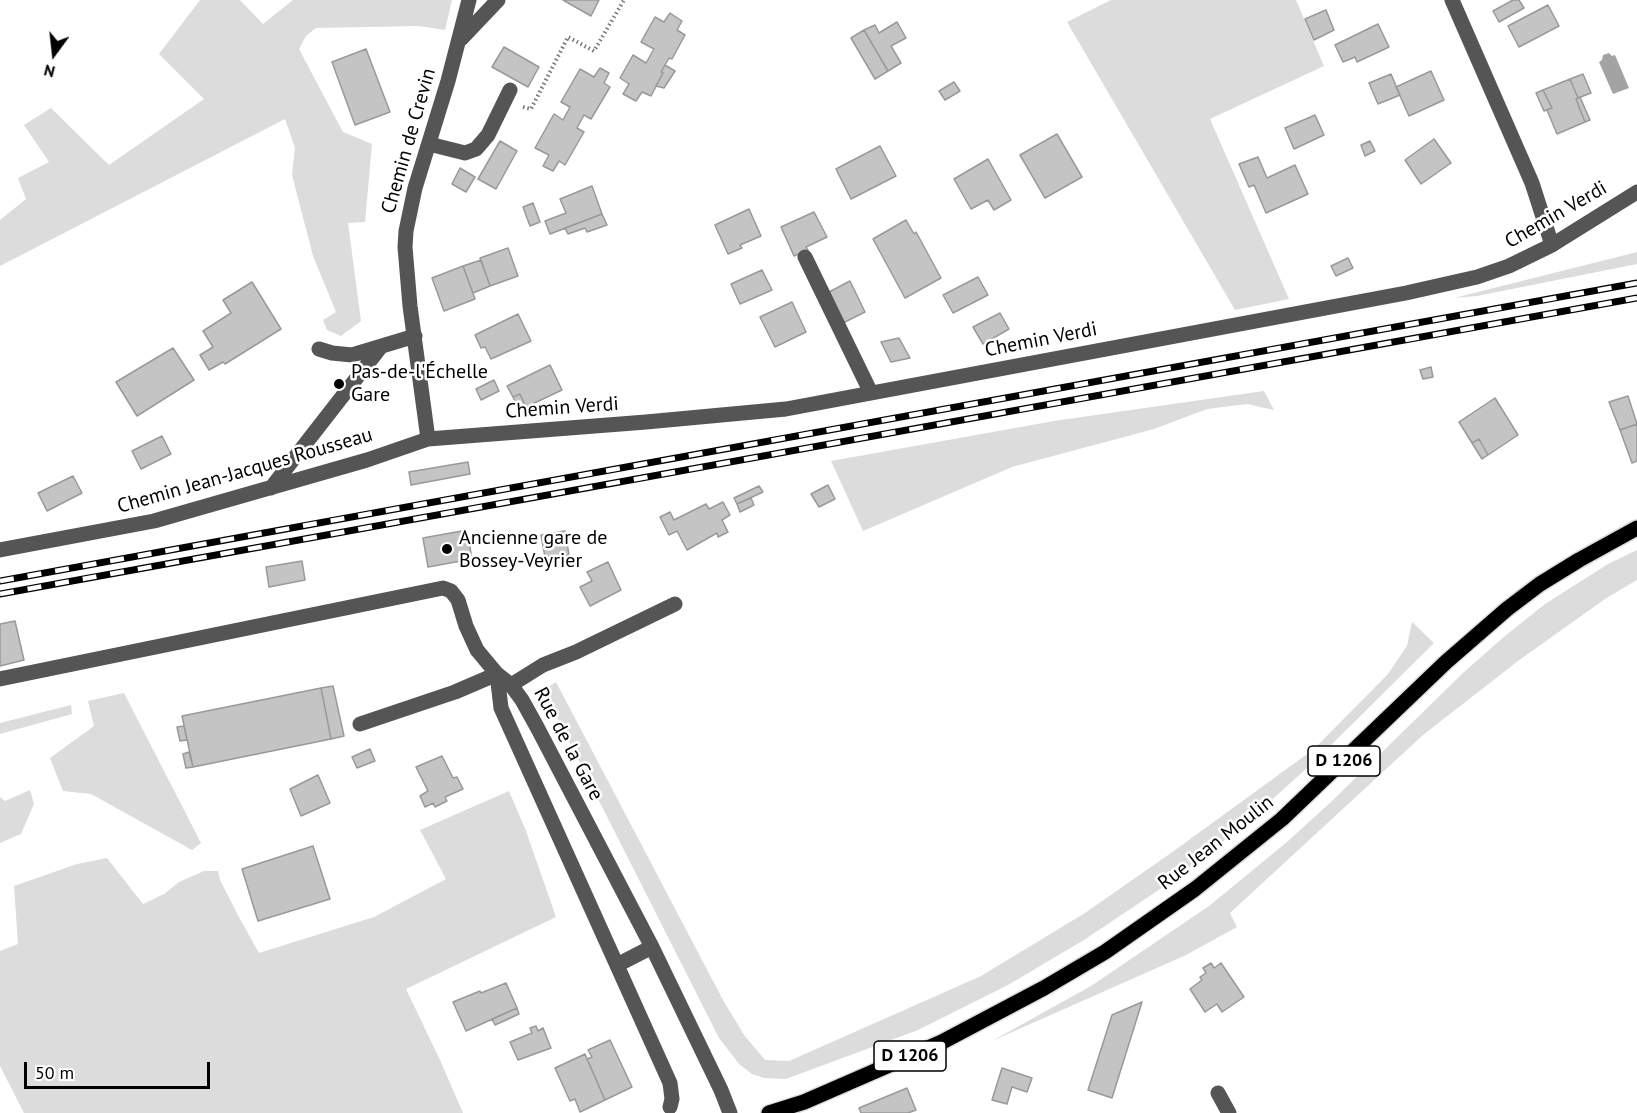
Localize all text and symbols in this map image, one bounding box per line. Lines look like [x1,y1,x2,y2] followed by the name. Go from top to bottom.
[24,24,84,84] north arrow
[42,60,57,82] text: N
[377,66,441,216] street label: Chemin de Crevin
[1501,176,1611,254] street label: Chemin Verdi
[983,317,1099,363] street label: Chemin Verdi
[351,360,488,407] place label: Pas-de-l'Échelle Gare
[332,377,346,391] marker: Pas-de-l'Échelle Gare
[504,392,620,424] street label: Chemin Verdi
[115,423,375,519] street label: Chemin Jean-Jacques Rousseau
[459,526,607,573] place label: Ancienne gare de Bossey-Veyrier
[440,542,454,556] marker: Ancienne gare de Bossey-Veyrier
[528,683,608,805] street label: Rue de la Gare
[1308,746,1380,776] road number: D 1206
[1154,791,1278,895] street label: Rue Jean Moulin
[874,1041,946,1071] road number: D 1206
[27,1050,213,1088] scale bar
[35,1061,74,1084] text: 50 m

